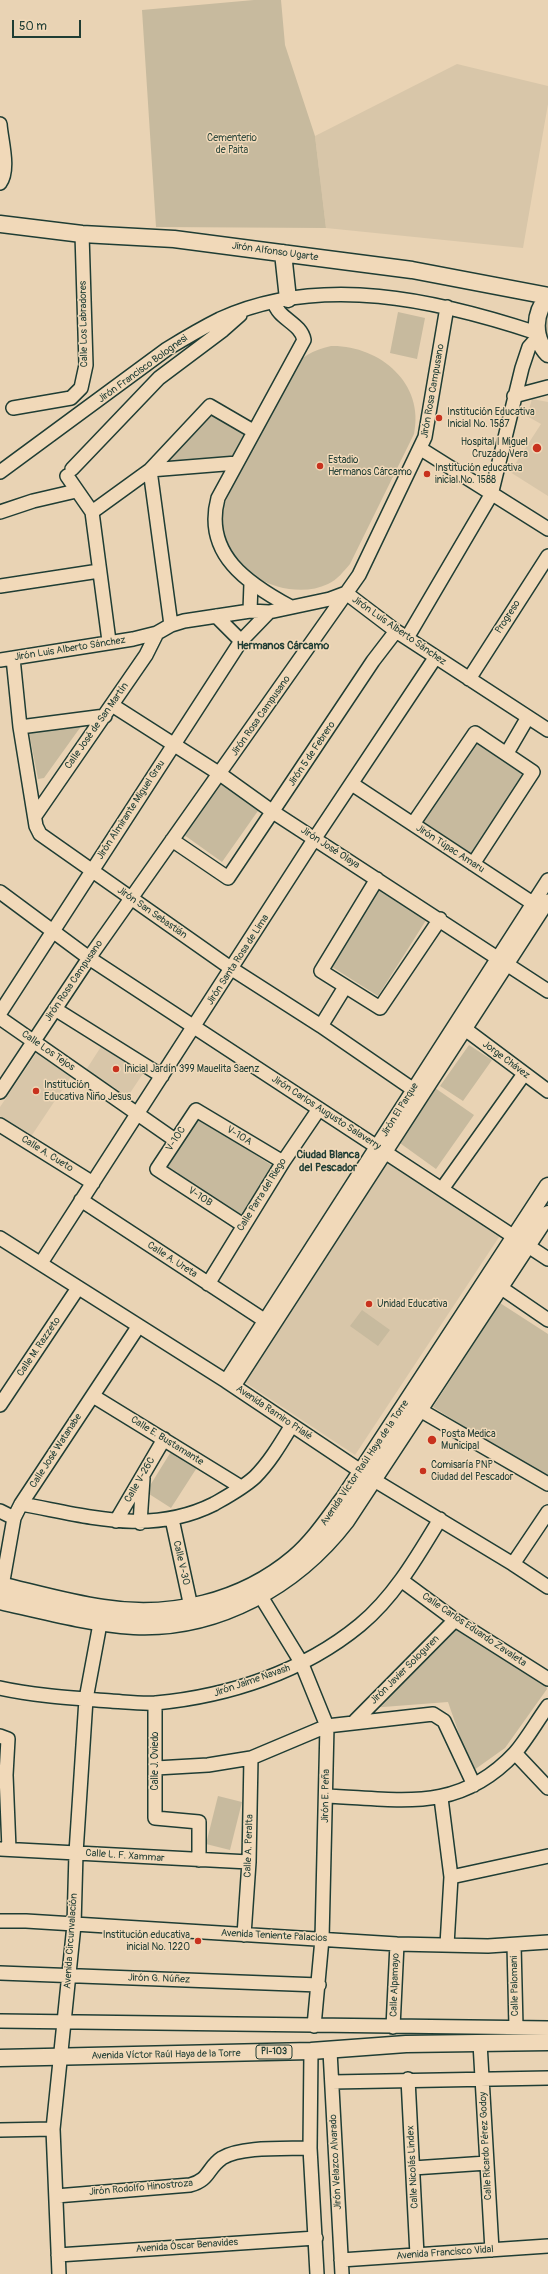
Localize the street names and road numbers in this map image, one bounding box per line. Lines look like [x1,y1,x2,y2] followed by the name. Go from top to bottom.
[231,240,319,264] street label: Jirón Alfonso Ugarte
[77,281,91,367] street label: Calle Los Labradores
[96,333,190,405] street label: Jirón Francisco Bolognesi
[419,343,447,439] street label: Jirón Rosa Campusano
[350,594,448,668] street label: Jirón Luis Alberto Sánchez
[493,598,523,636] street label: Progreso
[14,634,126,664] street label: Jirón Luis Alberto Sánchez
[229,673,293,759] street label: Jirón Rosa Campusano
[63,680,131,772] street label: Calle José de San Martín
[286,719,338,789] street label: Jirón 5 de Febrero
[94,758,168,862] street label: Jirón Almirante Miguel Grau
[414,822,486,876] street label: Jirón Túpac Amaru
[298,824,362,872] street label: Jirón José Olaya
[115,884,189,942] street label: Jirón San Sebastián
[204,913,272,1007] street label: Jirón Santa Rosa de Lima
[42,938,106,1024] street label: Jirón Rosa Campusano
[19,1028,77,1074] street label: Calle Los Tejos
[480,1038,532,1082] street label: Jorge Chávez
[269,1073,383,1153] street label: Jirón Carlos Augusto Salaverry
[379,1081,421,1139] street label: Jirón El Parque
[164,1124,188,1154] street label: V-10C
[224,1124,254,1148] street label: V-10A
[19,1133,75,1175] street label: Calle A. Cueto
[235,1156,289,1234] street label: Calle Parra del Riego
[186,1185,214,1209] street label: V-10B
[145,1239,199,1281] street label: Calle A. Ureta
[15,1315,63,1379] street label: Calle M. Razzeto
[234,1383,314,1443] street label: Avenida Ramiro Prialé
[318,1398,412,1528] street label: Avenida Víctor Raúl Haya de la Torre
[27,1412,85,1490] street label: Calle José Watanabe
[128,1414,206,1468] street label: Calle E. Bustamante
[122,1455,158,1505] street label: Calle V-26C
[170,1540,192,1586] street label: Calle V-30
[419,1591,529,1669] street label: Calle Carlos Eduardo Zavaleta
[368,1633,442,1707] street label: Jirón Javier Sologuren
[212,1662,292,1700] street label: Jirón Jaime Navash
[149,1732,161,1790] street label: Calle J. Oviedo
[320,1769,332,1823] street label: Jirón E. Peña
[242,1814,256,1878] street label: Calle A. Peralta
[85,1847,165,1865] street label: Calle L. F. Xammar
[62,1893,80,1989] street label: Avenida Circunvalación
[221,1927,327,1945] street label: Avenida Teniente Palacios
[388,1953,402,2017] street label: Calle Alpamayo
[508,1956,522,2016] street label: Calle Palomani
[128,1972,190,1986] street label: Jirón G. Núñez
[256,2045,292,2059] road number: PI-103
[91,2048,241,2062] street label: Avenida Víctor Raúl Haya de la Torre
[477,2092,495,2200] street label: Calle Ricardo Pérez Godoy
[328,2114,344,2210] street label: Jirón Velazco Alvarado
[405,2125,421,2209] street label: Calle Nicolás Lindex
[88,2177,194,2199] street label: Jirón Rodolfo Hinostroza
[136,2236,238,2256] street label: Avenida Óscar Benavides
[396,2244,494,2262] street label: Avenida Francisco Vidal

